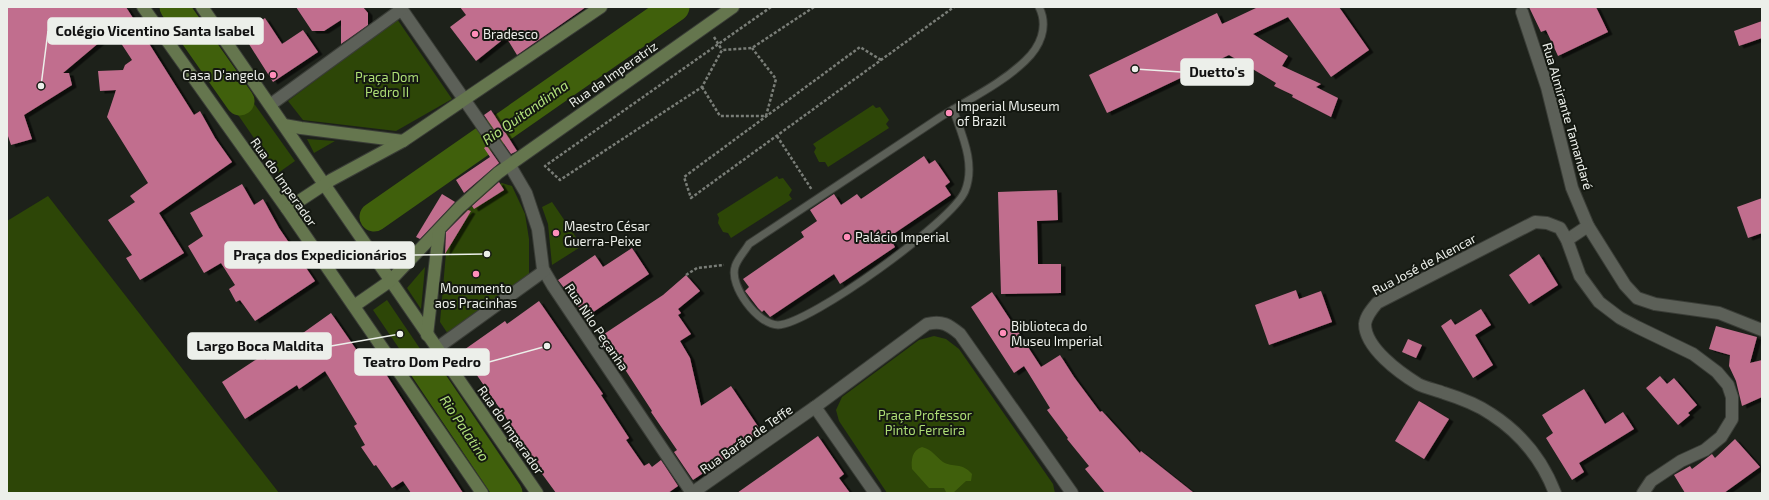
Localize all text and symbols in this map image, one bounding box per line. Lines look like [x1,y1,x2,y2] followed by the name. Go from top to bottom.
[48,18,263,44] callout: Colégio Vicentino Santa Isabel
[55,22,255,39] text: Colégio Vicentino Santa Isabel
[483,26,538,42] place label: Bradesco
[470,29,480,39] marker: Bradesco
[566,37,660,111] street label: Rua da Imperatriz
[1539,41,1597,191] street label: Rua Almirante Tamandaré
[1181,59,1253,85] callout: Duetto's
[1189,63,1245,80] text: Duetto's
[182,67,265,83] place label: Casa D'angelo
[355,69,419,100] park label: Praça Dom Pedro II
[268,70,278,80] marker: Casa D'angelo
[479,76,571,148] water label: Rio Quitandinha
[957,98,1060,129] place label: Imperial Museum of Brazil
[944,108,954,118] marker: Imperial Museum of Brazil
[247,134,321,230] street label: Rua do Imperador
[564,218,650,249] place label: Maestro César Guerra-Peixe
[551,228,561,238] marker: Maestro César Guerra-Peixe
[855,229,950,245] place label: Palácio Imperial
[1369,230,1479,298] street label: Rua José de Alencar
[842,232,852,242] marker: Palácio Imperial
[225,242,414,268] callout: Praça dos Expedicionários
[233,246,407,264] text: Praça dos Expedicionários
[471,269,481,279] marker: Monumento aos Pracinhas
[435,280,517,311] place label: Monumento aos Pracinhas
[561,280,632,374] street label: Rua Nilo Peçanha
[1011,318,1103,349] place label: Biblioteca do Museu Imperial
[998,328,1008,338] marker: Biblioteca do Museu Imperial
[188,333,331,359] callout: Largo Boca Maldita
[196,337,324,354] text: Largo Boca Maldita
[355,349,489,375] callout: Teatro Dom Pedro
[363,353,481,370] text: Teatro Dom Pedro
[474,382,548,478] street label: Rua do Imperador
[437,392,493,464] water label: Rio Palatino
[697,401,795,477] street label: Rua Barão de Teffe
[878,407,972,438] park label: Praça Professor Pinto Ferreira

